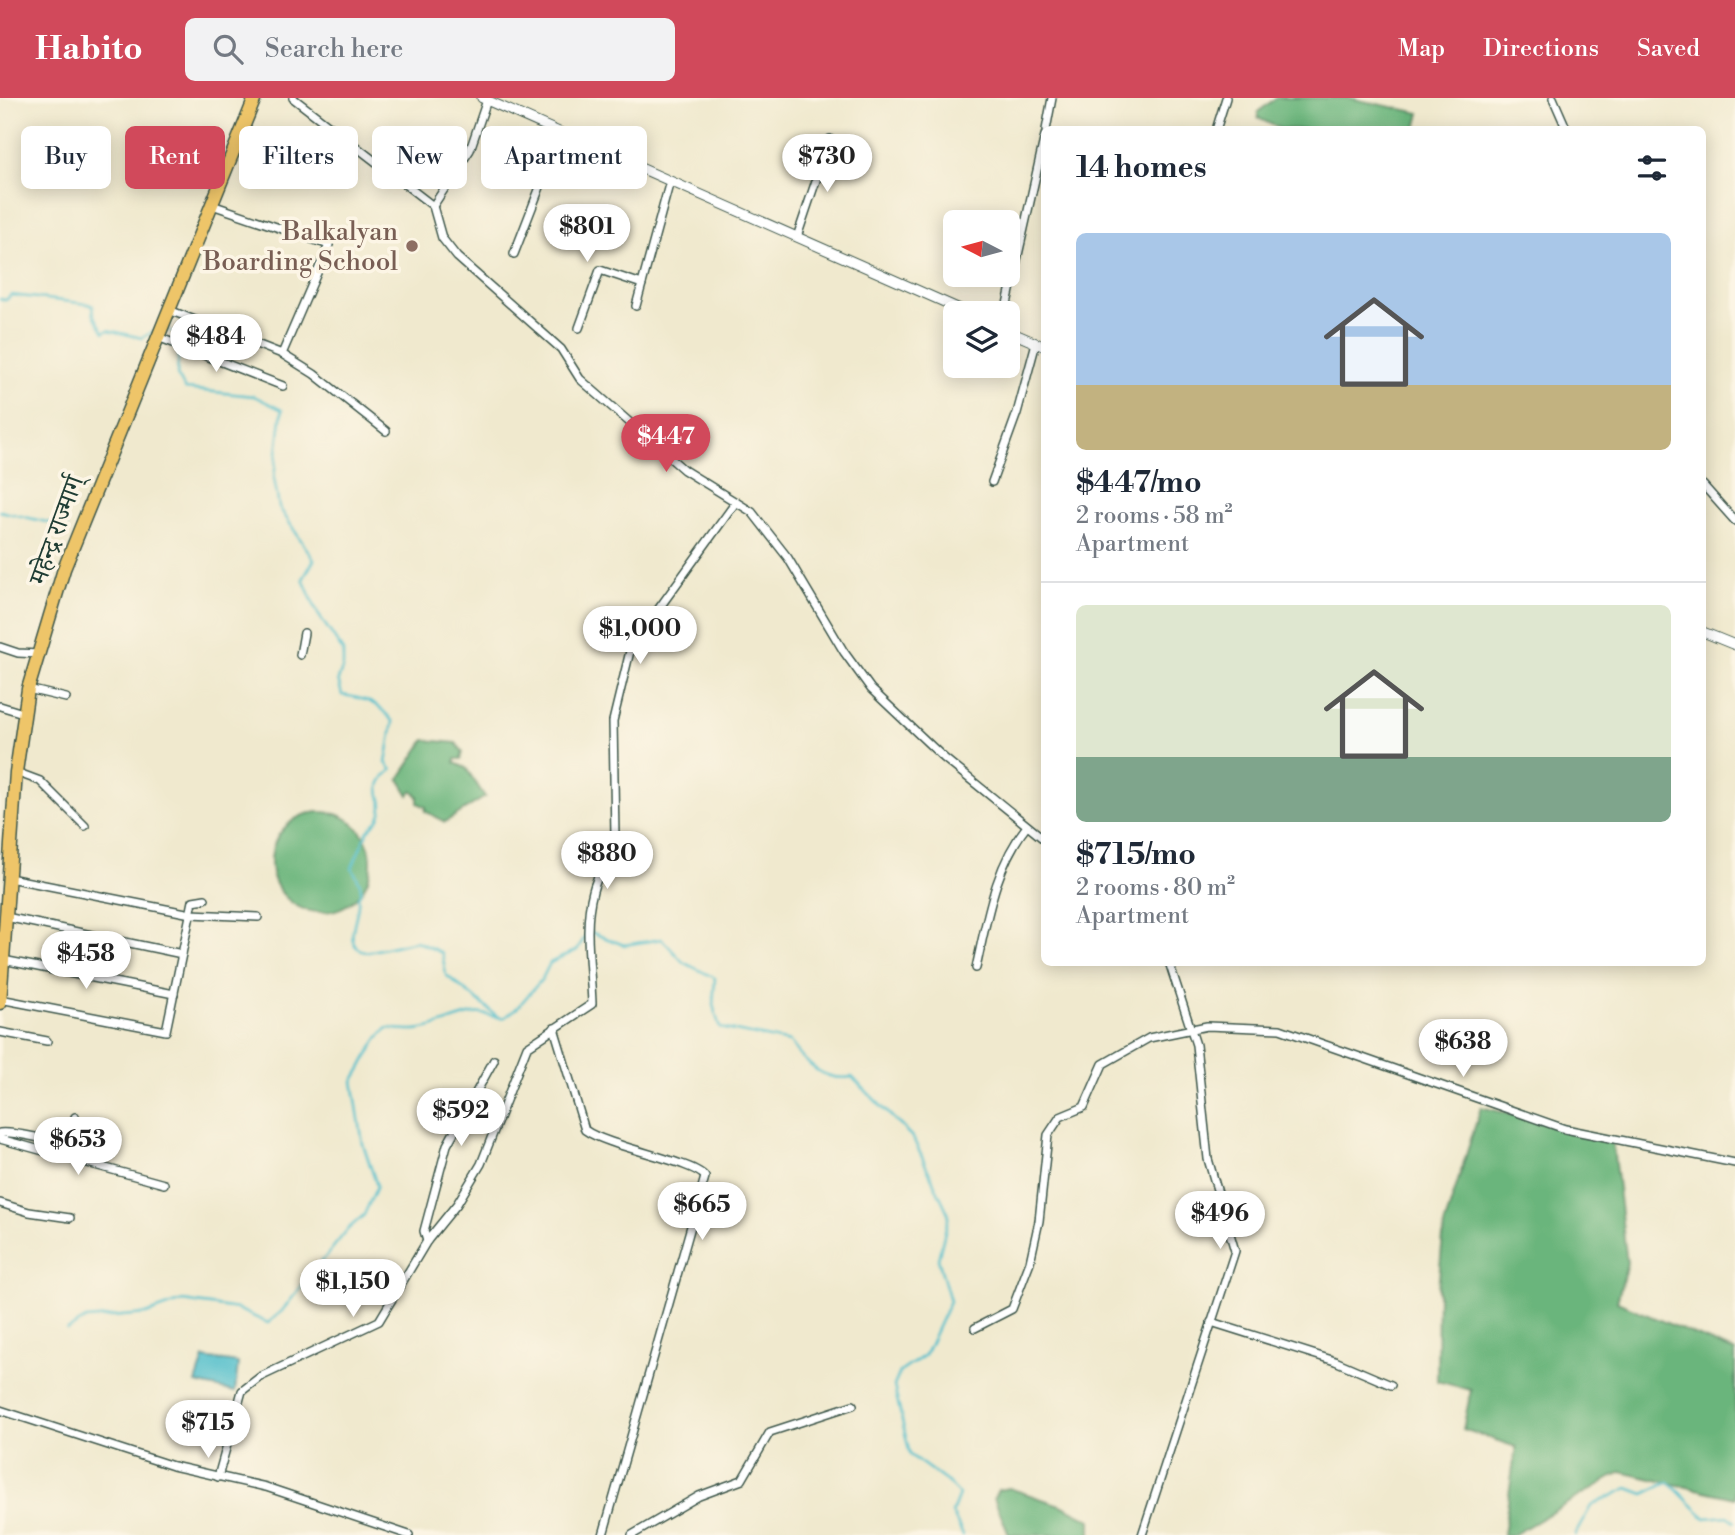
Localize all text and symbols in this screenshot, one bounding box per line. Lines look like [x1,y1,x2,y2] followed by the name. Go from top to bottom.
[185,18,675,81] search box
[35,29,143,70] text: Habito
[209,30,247,68] icon: search
[265,33,404,65] text: Search here
[1398,34,1445,64] text: Map
[1483,34,1599,64] text: Directions
[1637,34,1700,64] text: Saved
[21,126,111,189] chip: Buy
[125,126,225,189] chip: Rent
[239,126,358,189] chip: Filters
[372,126,467,189] chip: New
[481,126,647,189] chip: Apartment
[786,134,868,194] pin: $730
[798,143,856,171] text: $730
[1076,149,1207,187] text: 14 homes
[1633,149,1671,187] icon: filters
[546,204,628,264] pin: $801
[943,210,1020,287] north arrow
[943,210,1020,378] map controls
[559,213,615,241] text: $801
[202,216,398,278] place label: Balkalyan Boarding School
[404,238,420,254] marker: Balkalyan Boarding School
[1311,279,1437,405] icon: home
[943,301,1020,378] button: layers
[175,314,257,374] pin: $484
[186,323,246,351] text: $484
[625,414,707,474] pin: $447
[637,423,695,451] text: $447
[1076,464,1202,502] text: $447/mo
[22,468,93,591] street label: महेन्द्र राज्मार्ग्
[1076,502,1233,530] text: 2 rooms · 58 m²
[1076,530,1189,558] text: Apartment
[583,606,697,666] pin: $1,000
[599,615,681,643] text: $1,000
[1311,651,1437,777] icon: home
[566,832,648,891] pin: $880
[1076,836,1196,874] text: $715/mo
[577,840,637,868] text: $880
[1076,874,1235,902] text: 2 rooms · 80 m²
[1076,902,1189,930] text: Apartment
[45,932,127,991] pin: $458
[57,940,115,968] text: $458
[1422,1020,1504,1079] pin: $638
[1435,1028,1491,1056] text: $638
[420,1088,502,1148] pin: $592
[433,1097,489,1125] text: $592
[37,1118,119,1177] pin: $653
[50,1126,106,1154] text: $653
[661,1182,743,1242] pin: $665
[674,1191,730,1219] text: $665
[1179,1192,1261,1251] pin: $496
[1191,1200,1249,1228] text: $496
[296,1260,410,1319] pin: $1,150
[316,1268,390,1296] text: $1,150
[167,1400,249,1460] pin: $715
[181,1409,235,1437] text: $715

